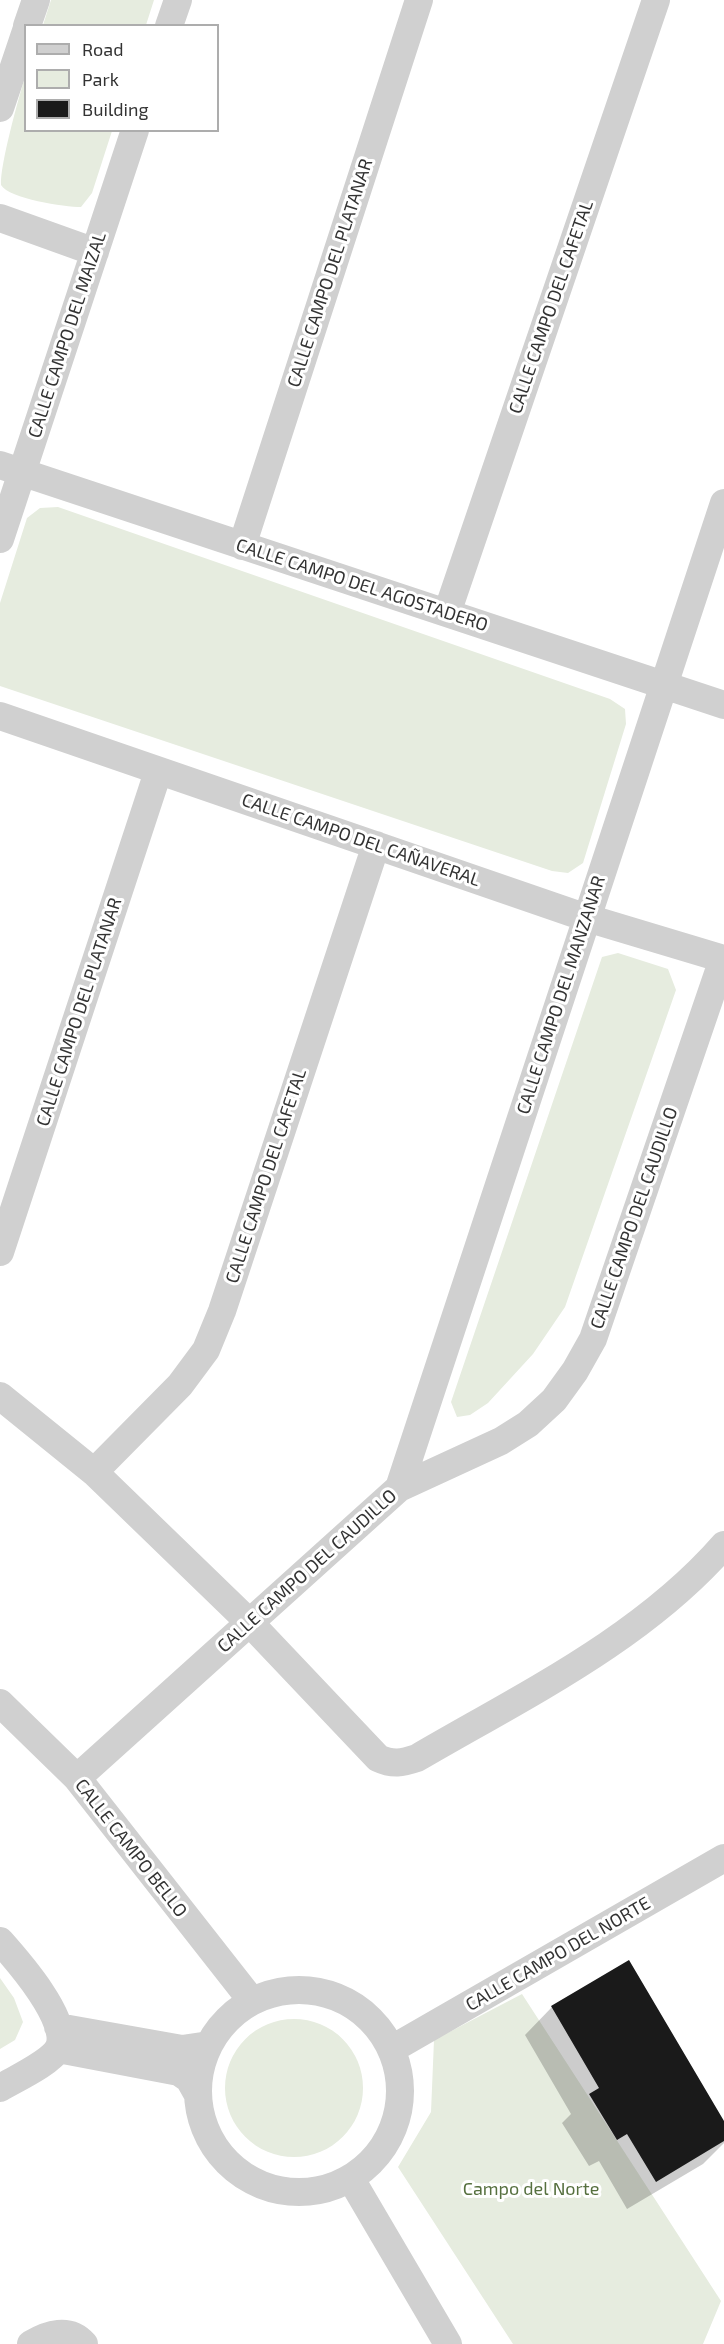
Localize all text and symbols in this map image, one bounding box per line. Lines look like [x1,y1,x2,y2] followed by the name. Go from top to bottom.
[24,24,219,132] legend
[82,38,123,60] text: Road
[82,68,119,90] text: Park
[82,98,149,120] text: Building
[283,156,377,390] street label: CALLE CAMPO DEL PLATANAR
[504,197,598,417] street label: CALLE CAMPO DEL CAFETAL
[23,229,111,441] street label: CALLE CAMPO DEL MAIZAL
[233,534,491,636] street label: CALLE CAMPO DEL AGOSTADERO
[239,789,483,891] street label: CALLE CAMPO DEL CAÑAVERAL
[512,873,610,1117] street label: CALLE CAMPO DEL MANZANAR
[32,895,126,1129] street label: CALLE CAMPO DEL PLATANAR
[221,1066,311,1286] street label: CALLE CAMPO DEL CAFETAL
[586,1104,682,1332] street label: CALLE CAMPO DEL CAUDILLO
[213,1485,401,1657] street label: CALLE CAMPO DEL CAUDILLO
[70,1775,192,1921] street label: CALLE CAMPO BELLO
[462,1892,654,2016] street label: CALLE CAMPO DEL NORTE
[463,2178,599,2200] park label: Campo del Norte

